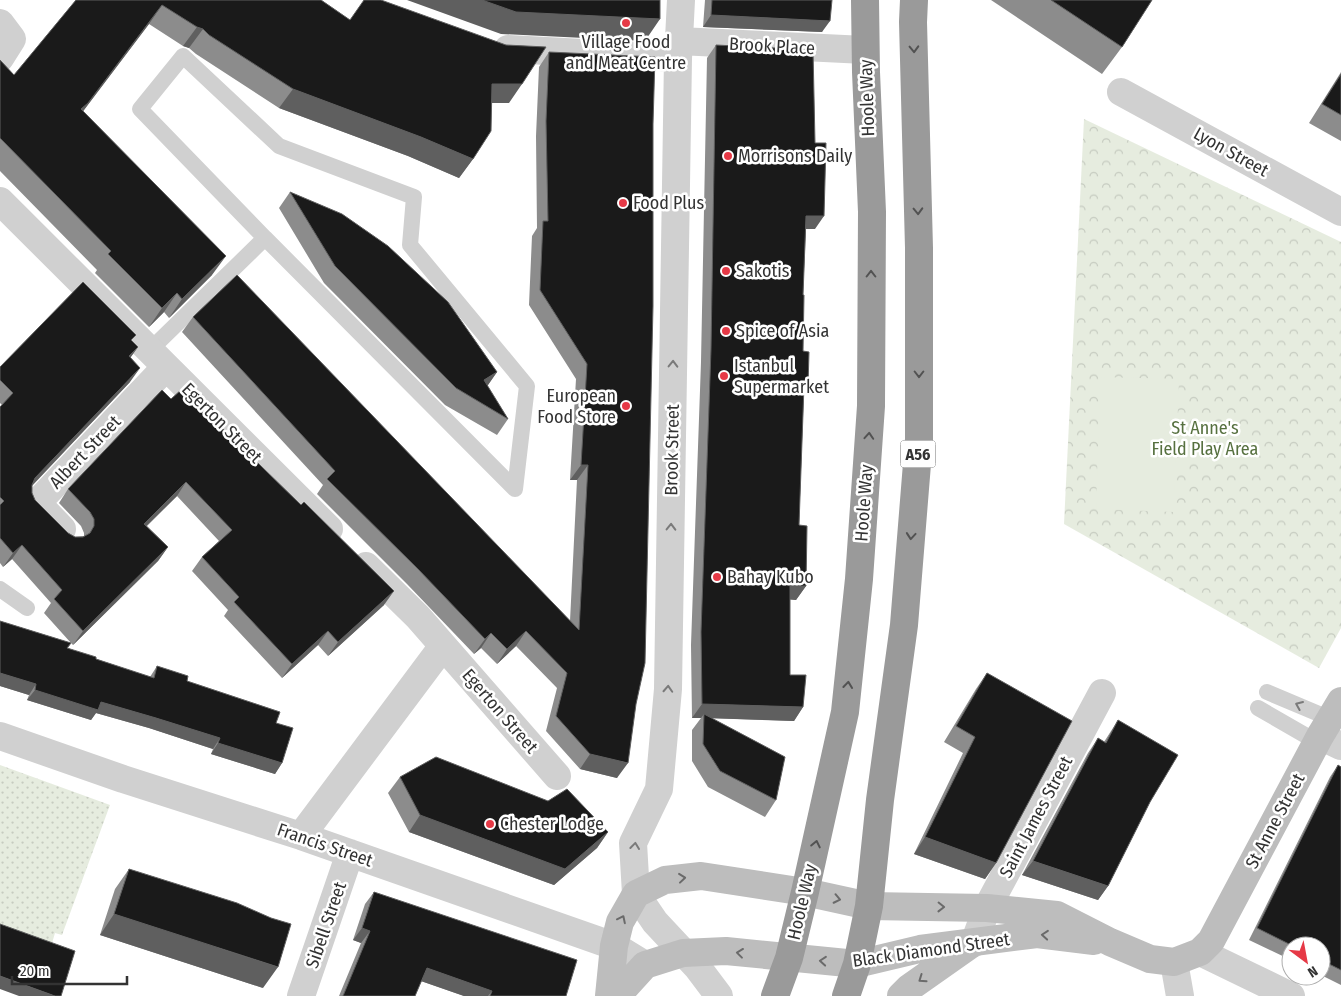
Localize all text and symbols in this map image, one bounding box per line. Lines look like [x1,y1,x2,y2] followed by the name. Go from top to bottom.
[620,17,632,29] marker: Village Food and Meat Centre
[566,31,686,74] place label: Village Food and Meat Centre
[728,33,816,59] street label: Brook Place
[909,45,919,53] one-way arrow
[855,59,879,137] street label: Hoole Way
[1190,122,1272,182] street label: Lyon Street
[738,145,852,167] place label: Morrisons Daily
[722,150,734,162] marker: Morrisons Daily
[633,192,704,214] place label: Food Plus
[617,197,629,209] marker: Food Plus
[913,208,923,215] one-way arrow
[736,260,790,282] place label: Sakotis
[720,265,732,277] marker: Sakotis
[866,269,876,277] one-way arrow
[736,320,829,342] place label: Spice of Asia
[720,325,732,337] marker: Spice of Asia
[734,355,829,398] place label: Istanbul Supermarket
[668,360,678,368] one-way arrow
[718,370,730,382] marker: Istanbul Supermarket
[914,370,924,378] one-way arrow
[177,378,267,468] street label: Egerton Street
[537,385,616,428] place label: European Food Store
[620,400,632,412] marker: European Food Store
[660,404,684,496] street label: Brook Street
[45,411,125,493] street label: Albert Street
[1152,417,1259,460] park label: St Anne's Field Play Area
[863,432,874,440] one-way arrow
[900,440,936,468] road number: A56
[850,464,878,542] street label: Hoole Way
[666,522,676,530] one-way arrow
[906,532,917,540] one-way arrow
[727,566,814,588] place label: Bahay Kubo
[711,571,723,583] marker: Bahay Kubo
[457,664,543,758] street label: Egerton Street
[842,681,853,689] one-way arrow
[662,685,673,693] one-way arrow
[1295,701,1304,712] one-way arrow
[995,752,1077,882] street label: Saint James Street
[1241,769,1309,872] street label: St Anne Street
[500,813,604,835] place label: Chester Lodge
[274,818,376,872] street label: Francis Street
[484,818,496,830] marker: Chester Lodge
[810,840,821,849] one-way arrow
[629,841,640,849] one-way arrow
[783,862,821,942] street label: Hoole Way
[678,873,686,884] one-way arrow
[301,879,351,971] street label: Sibell Street
[833,893,841,904] one-way arrow
[938,902,946,912] one-way arrow
[616,915,626,924] one-way arrow
[851,928,1011,972] street label: Black Diamond Street
[1040,930,1048,941] one-way arrow
[1281,936,1331,986] north arrow
[736,948,745,958] one-way arrow
[12,954,128,986] scale bar
[819,956,827,967] one-way arrow
[20,962,50,980] text: 20 m
[1305,962,1321,981] text: N
[919,973,928,982] one-way arrow

